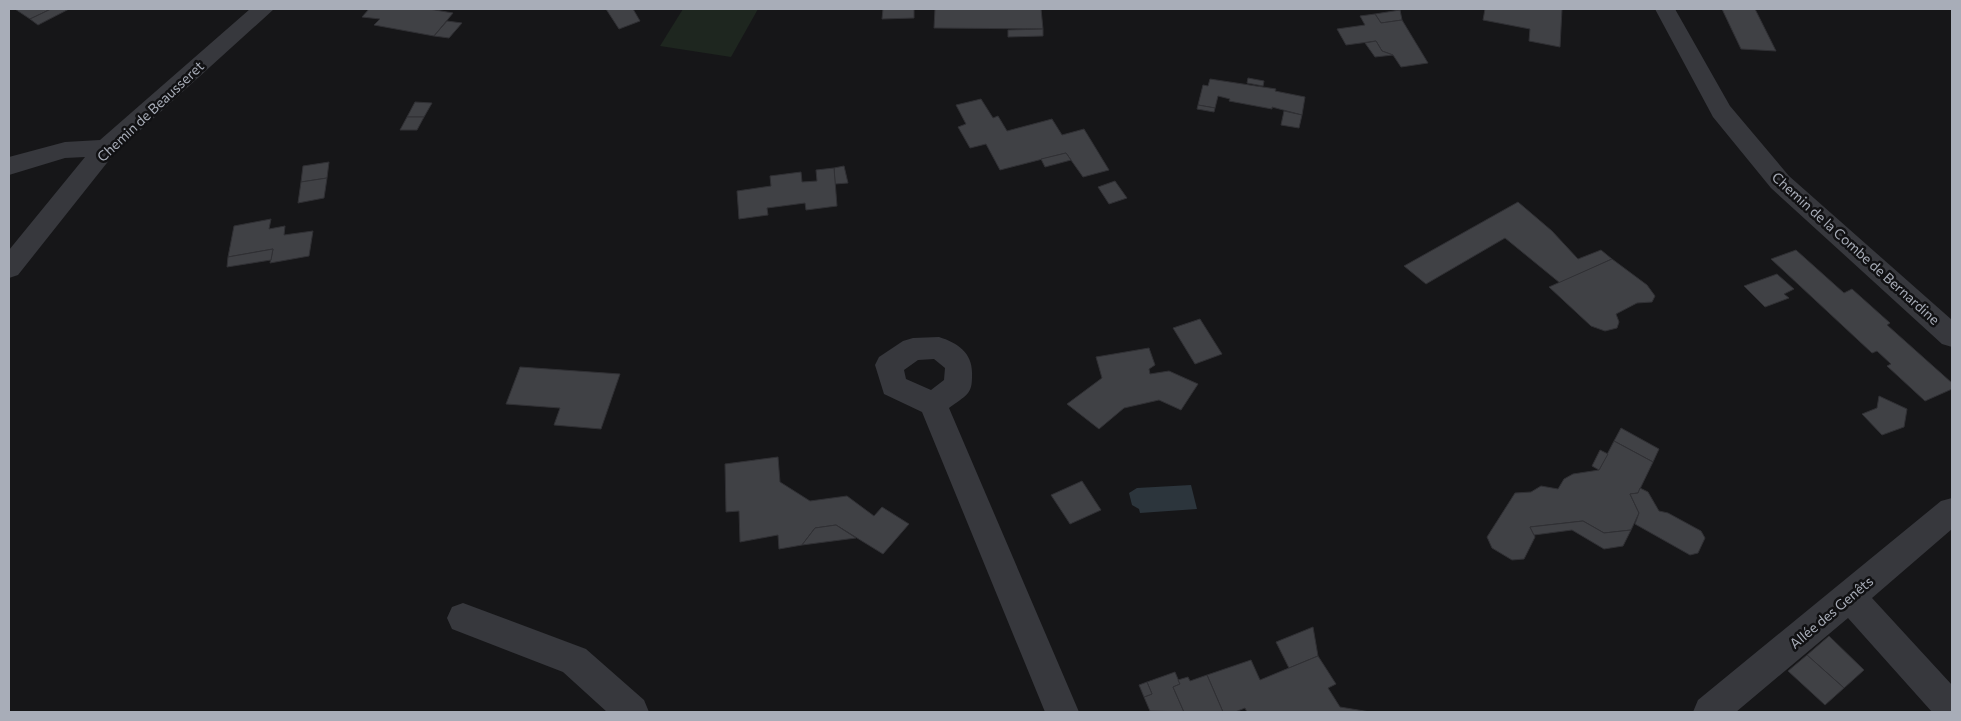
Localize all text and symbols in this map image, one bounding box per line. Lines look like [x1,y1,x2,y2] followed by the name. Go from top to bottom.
[93,57,207,165] street label: Chemin de Beausseret
[1769,168,1943,328] street label: Chemin de la Combe de Bernardine
[1786,572,1876,652] street label: Allée des Genêts

